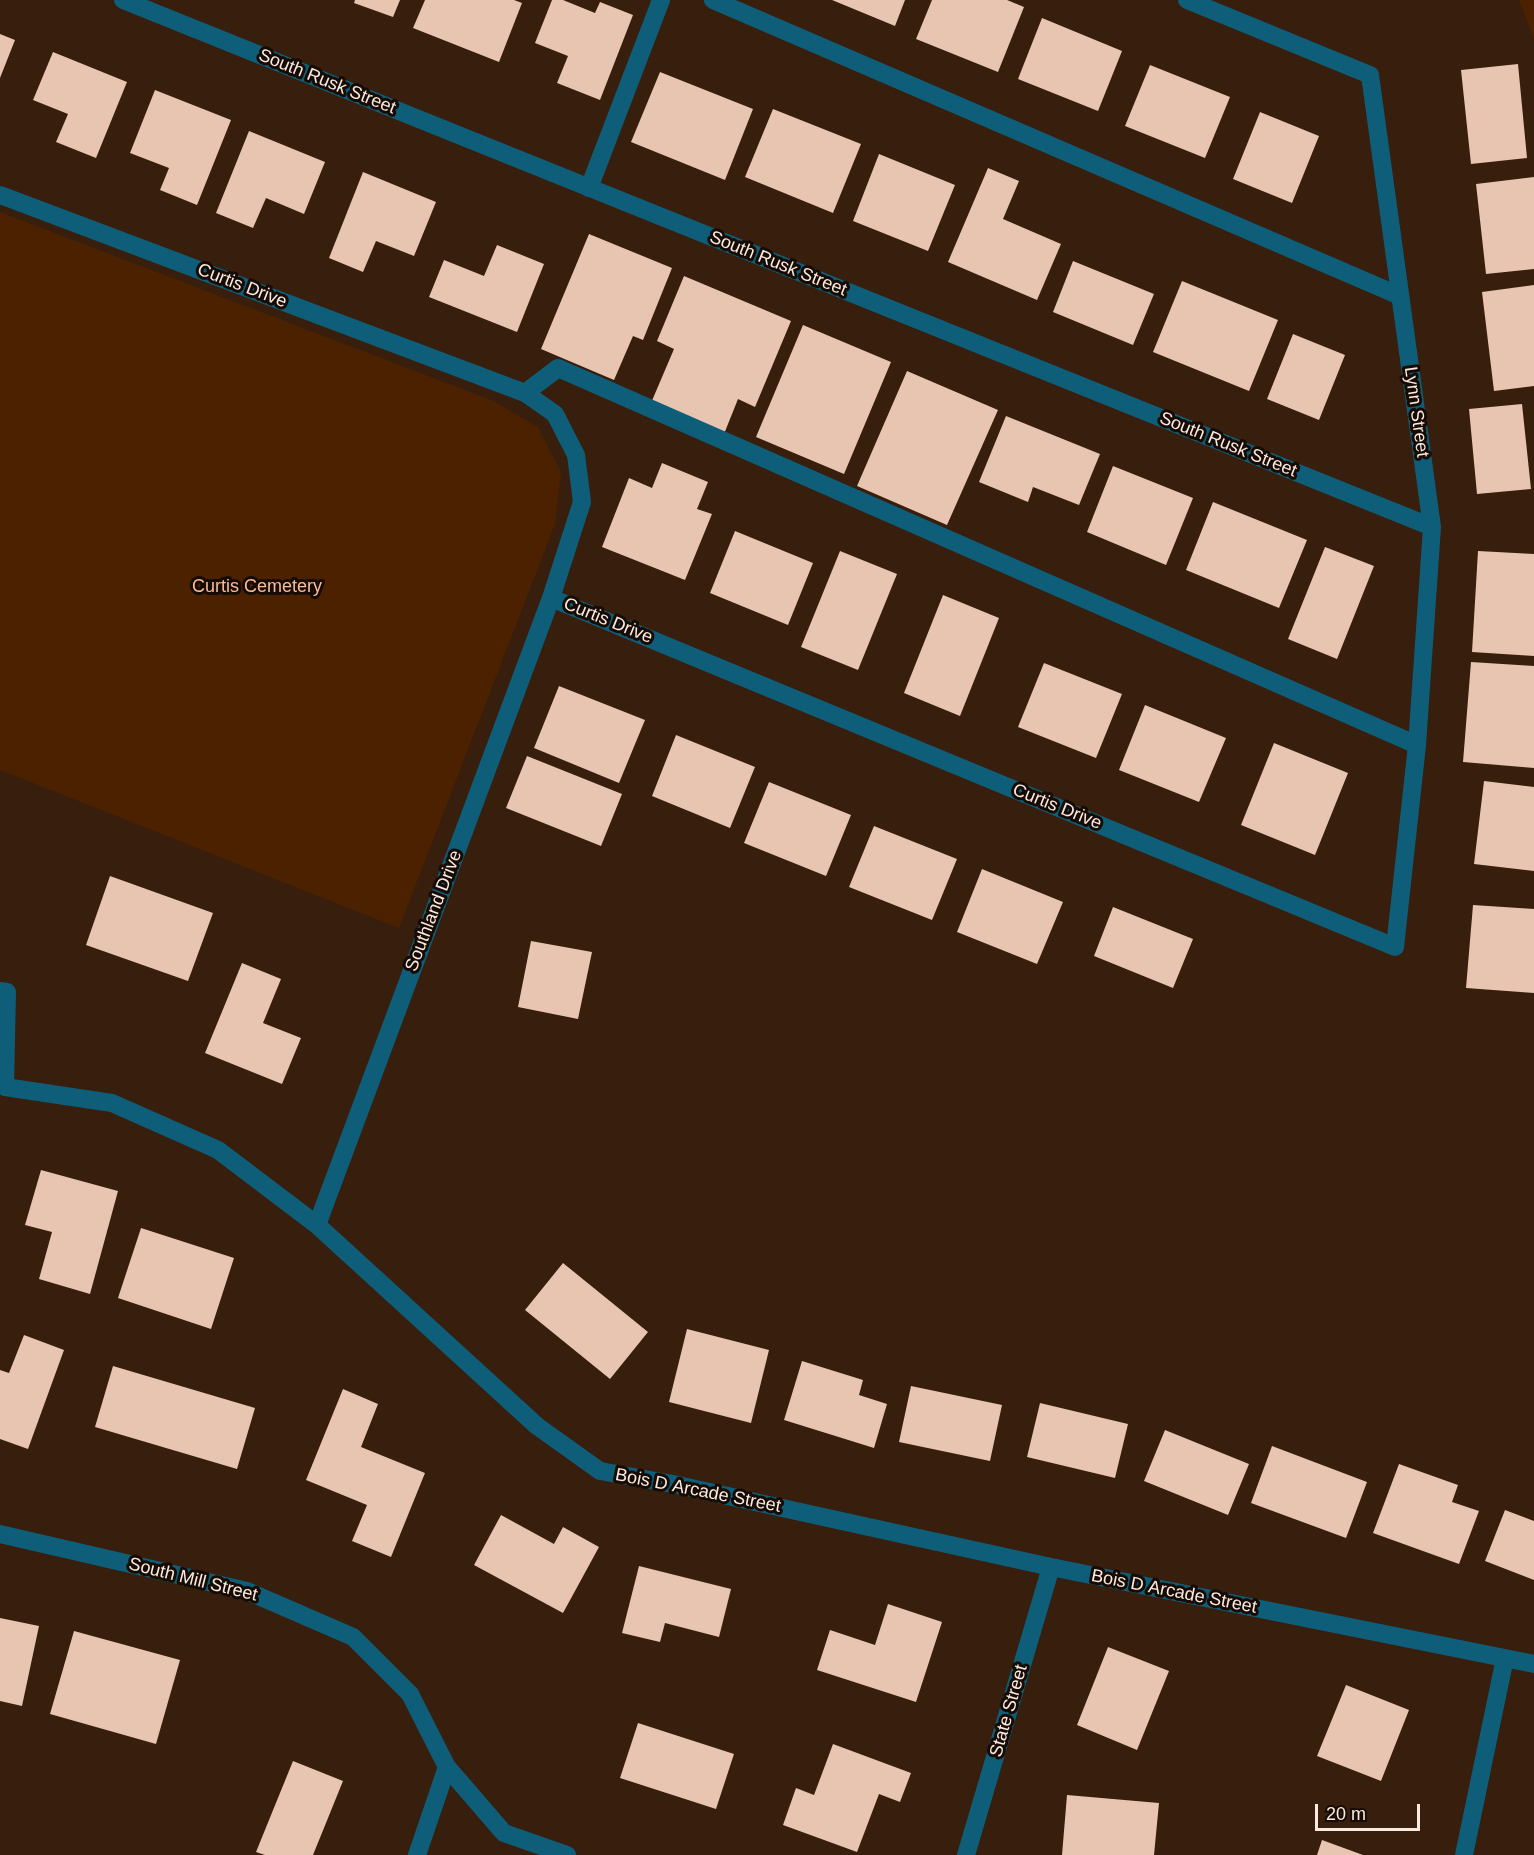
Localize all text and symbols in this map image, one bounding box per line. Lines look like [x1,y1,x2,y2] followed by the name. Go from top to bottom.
[255,45,399,119] street label: South Rusk Street
[706,227,850,301] street label: South Rusk Street
[194,259,290,313] street label: Curtis Drive
[1399,365,1433,459] street label: Lynn Street
[1156,408,1300,482] street label: South Rusk Street
[192,576,322,598] park label: Curtis Cemetery
[560,593,656,649] street label: Curtis Drive
[1009,779,1105,835] street label: Curtis Drive
[401,847,467,975] street label: Southland Drive
[613,1464,783,1518] street label: Bois D Arcade Street
[126,1554,260,1606] street label: South Mill Street
[1089,1565,1259,1619] street label: Bois D Arcade Street
[986,1662,1032,1760] street label: State Street
[1318,1792,1423,1830] scale bar
[1326,1804,1366,1824] text: 20 m

